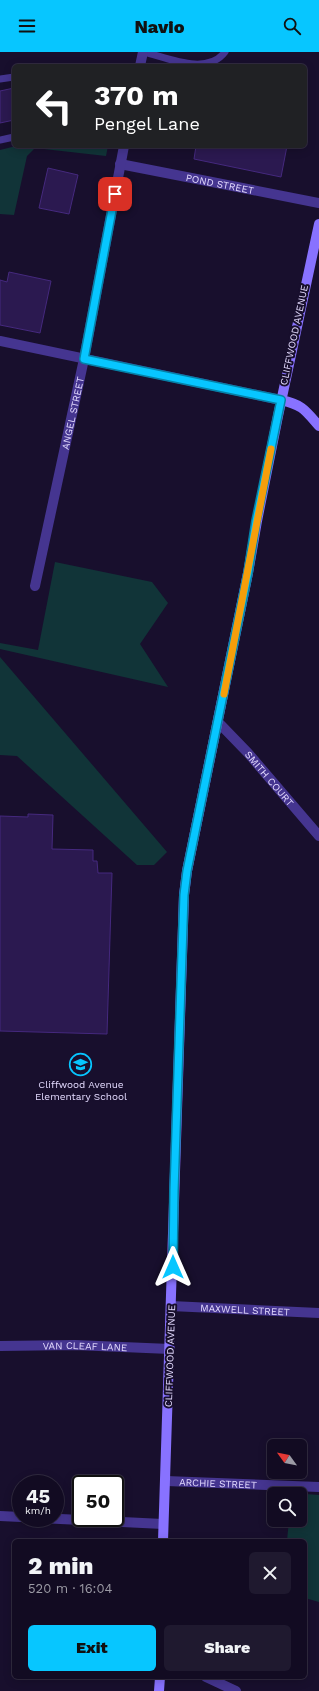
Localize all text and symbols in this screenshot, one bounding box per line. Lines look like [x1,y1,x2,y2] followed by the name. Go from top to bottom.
[16,15,38,37] icon: menu
[281,15,303,37] icon: search
[135,16,184,37] text: Navio
[94,79,179,112] text: 370 m
[28,80,80,132] icon: left
[94,113,200,134] text: Pengel Lane
[185,172,255,196] street label: POND STREET
[98,177,132,211] pin
[104,183,126,205] icon: arrive
[278,284,310,386] street label: CLIFFWOOD AVENUE
[59,375,86,451] street label: ANGEL STREET
[243,749,296,808] street label: SMITH COURT
[68,1051,94,1077] school or university icon: Cliffwood Avenue Elementary School
[35,1079,127,1102] place label: Cliffwood Avenue Elementary School
[152,1246,194,1288] position arrow
[200,1302,290,1317] street label: MAXWELL STREET
[163,1305,177,1407] street label: CLIFFWOOD AVENUE
[43,1339,128,1353] street label: VAN CLEAF LANE
[267,1439,307,1479] north arrow
[267,1439,307,1527] map controls
[72,1475,124,1527] speed limit sign: 50
[179,1476,257,1490] street label: ARCHIE STREET
[26,1484,50,1508] text: 45
[267,1487,307,1527] button: search
[25,1505,51,1516] text: km/h
[28,1552,93,1580] text: 2 min
[249,1552,291,1594] button: close
[28,1581,112,1596] text: 520 m · 16:04
[28,1625,156,1671] button: Exit
[164,1625,291,1671] button: Share

